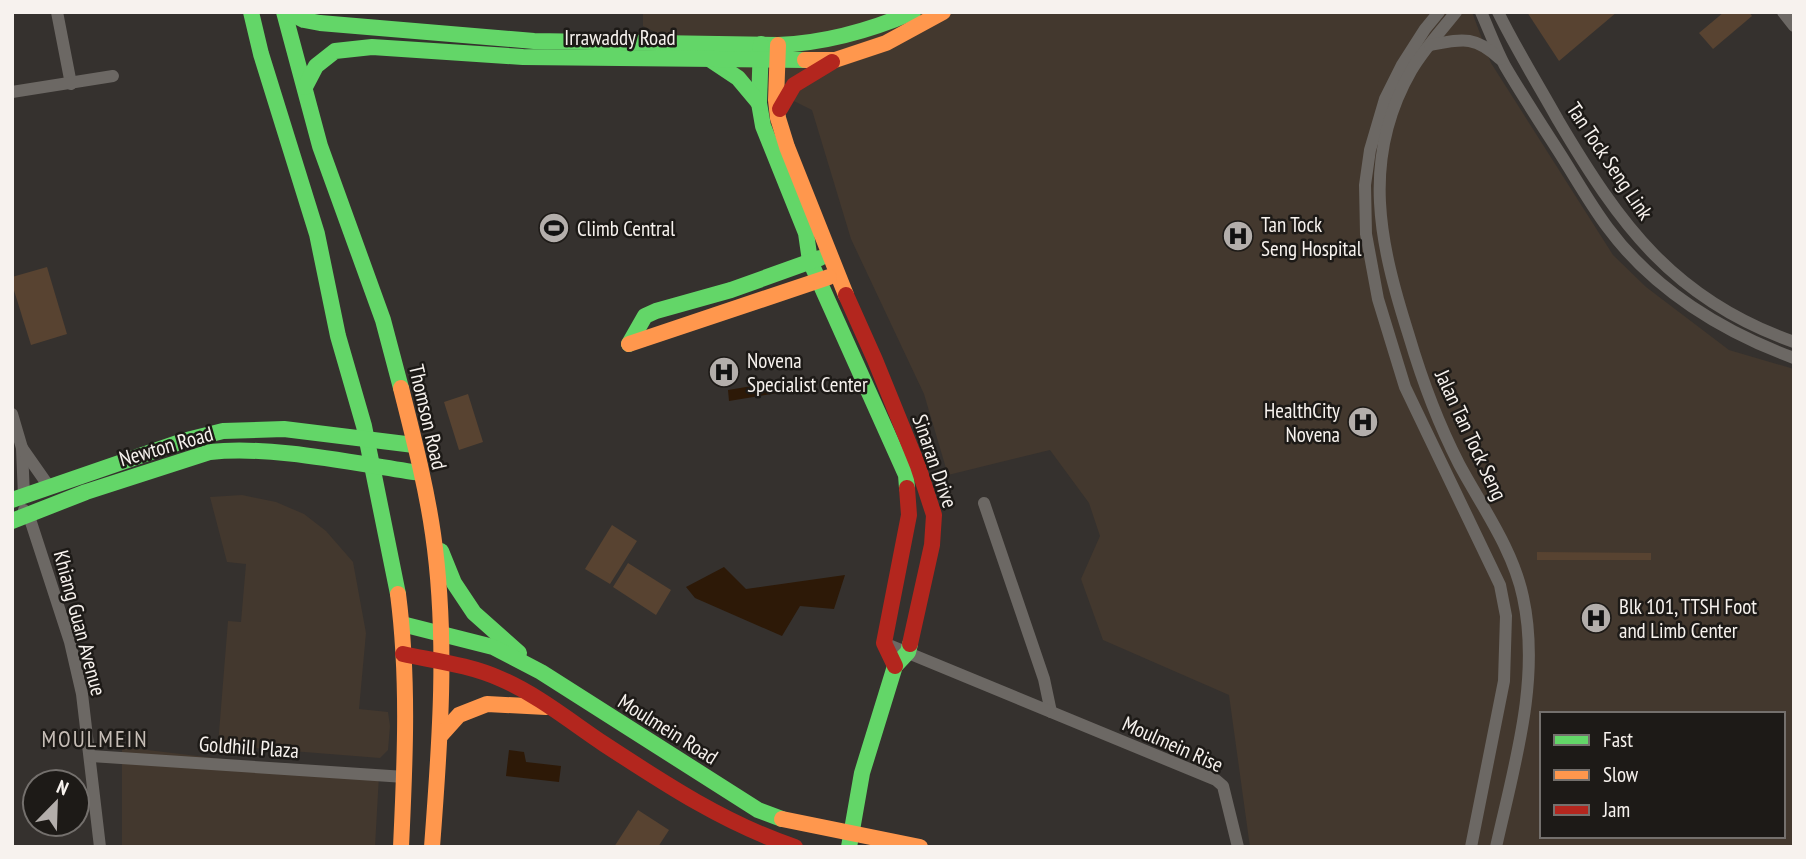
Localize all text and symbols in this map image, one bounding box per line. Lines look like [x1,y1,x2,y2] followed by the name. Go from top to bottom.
[564,24,676,51] street label: Irrawaddy Road
[1561,97,1659,225] street label: Tan Tock Seng Link
[537,211,571,245] sports icon: Climb Central
[1261,211,1362,262] place label: Tan Tock Seng Hospital
[577,215,675,242] place label: Climb Central
[1221,219,1255,253] hospital icon: Tan Tock Seng Hospital
[747,347,868,398] place label: Novena Specialist Center
[707,355,741,389] hospital icon: Novena Specialist Center
[403,362,453,472] street label: Thomson Road
[1429,365,1513,505] street label: Jalan Tan Tock Seng
[1264,397,1340,448] place label: HealthCity Novena
[1346,405,1380,439] hospital icon: HealthCity Novena
[906,411,964,511] street label: Sinaran Drive
[116,420,216,472] street label: Newton Road
[48,547,112,699] street label: Khiang Guan Avenue
[1619,593,1757,644] place label: Blk 101, TTSH Foot and Limb Center
[1579,601,1613,635] hospital icon: Blk 101, TTSH Foot and Limb Center
[613,688,723,770] street label: Moulmein Road
[1118,710,1228,778] street label: Moulmein Rise
[1540,712,1785,838] legend
[41,724,149,753] district label: MOULMEIN
[1603,726,1633,753] text: Fast
[198,730,300,764] street label: Goldhill Plaza
[1603,761,1639,788] text: Slow
[21,768,91,838] north arrow
[53,774,72,800] text: N
[1602,796,1630,823] text: Jam

